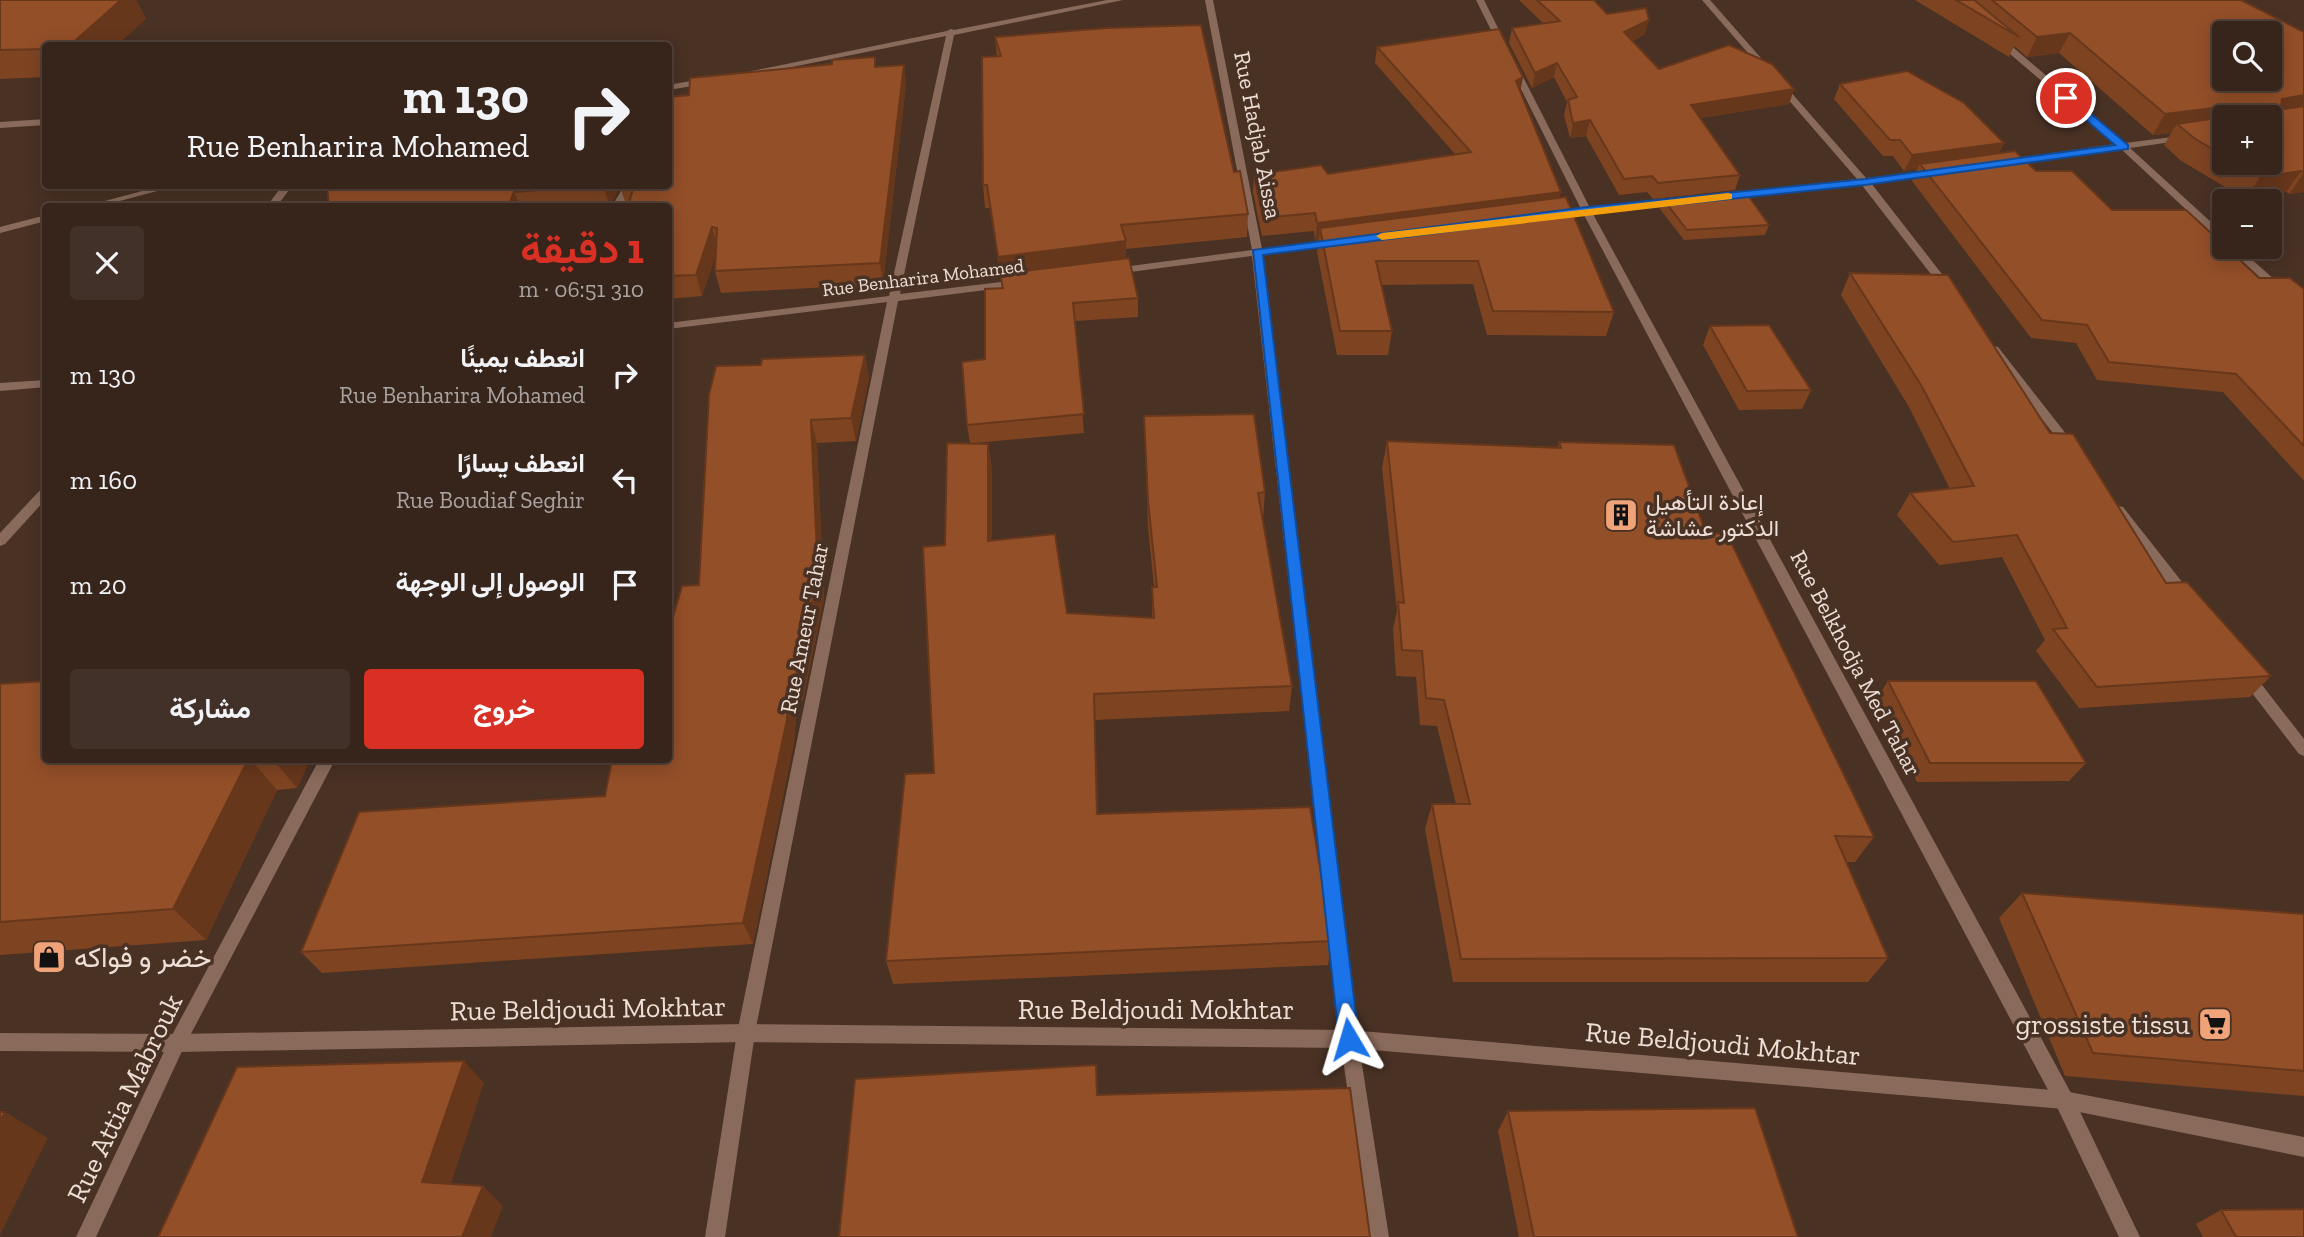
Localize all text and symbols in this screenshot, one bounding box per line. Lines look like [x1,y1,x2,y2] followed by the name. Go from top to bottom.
[2212,21,2282,259] map controls
[2212,21,2282,91] button: search
[1228,49,1288,221] street label: Rue Hadjab Aissa
[403,67,529,126] text: 130 m
[2036,68,2096,128] pin
[553,70,644,161] icon: right
[2047,79,2085,117] icon: arrive
[2212,105,2282,175] button: +
[187,127,529,165] text: Rue Benharira Mohamed
[2212,189,2282,259] button: −
[520,223,644,274] text: 1 دقيقة
[70,226,144,300] button: close
[821,254,1026,301] street label: Rue Benharira Mohamed
[519,275,644,303] text: 310 m · 06:51
[460,342,585,374] text: انعطف يمينًا
[606,356,644,394] icon: right
[70,359,136,391] text: 130 m
[339,381,585,409] text: Rue Benharira Mohamed
[457,447,585,479] text: انعطف يسارًا
[606,461,644,499] icon: left
[70,464,137,496] text: 160 m
[396,486,585,514] text: Rue Boudiaf Seghir
[1646,488,1779,543] place label: إعادة التأهيل الدكتور عشاشة
[1602,496,1640,534] building icon: إعادة التأهيل الدكتور عشاشة
[774,540,834,716] street label: Rue Ameur Tahar
[1785,545,1927,781] street label: Rue Belkhodja Med Tahar
[396,566,585,598] text: الوصول إلى الوجهة
[606,566,644,604] icon: arrive
[70,569,127,601] text: 20 m
[70,669,350,749] button: مشاركة
[364,669,644,749] button: خروج
[30,938,68,976] shop icon: خضر و فواكه
[74,941,212,975] place label: خضر و فواكه
[60,988,189,1208] street label: Rue Attia Mabrouk
[450,990,726,1027] street label: Rue Beldjoudi Mokhtar
[1018,993,1294,1026] street label: Rue Beldjoudi Mokhtar
[1312,1002,1386,1076] position arrow
[2196,1005,2234,1043] supermarket icon: grossiste tissu
[2016,1008,2190,1041] place label: grossiste tissu
[1584,1015,1862,1072] street label: Rue Beldjoudi Mokhtar

